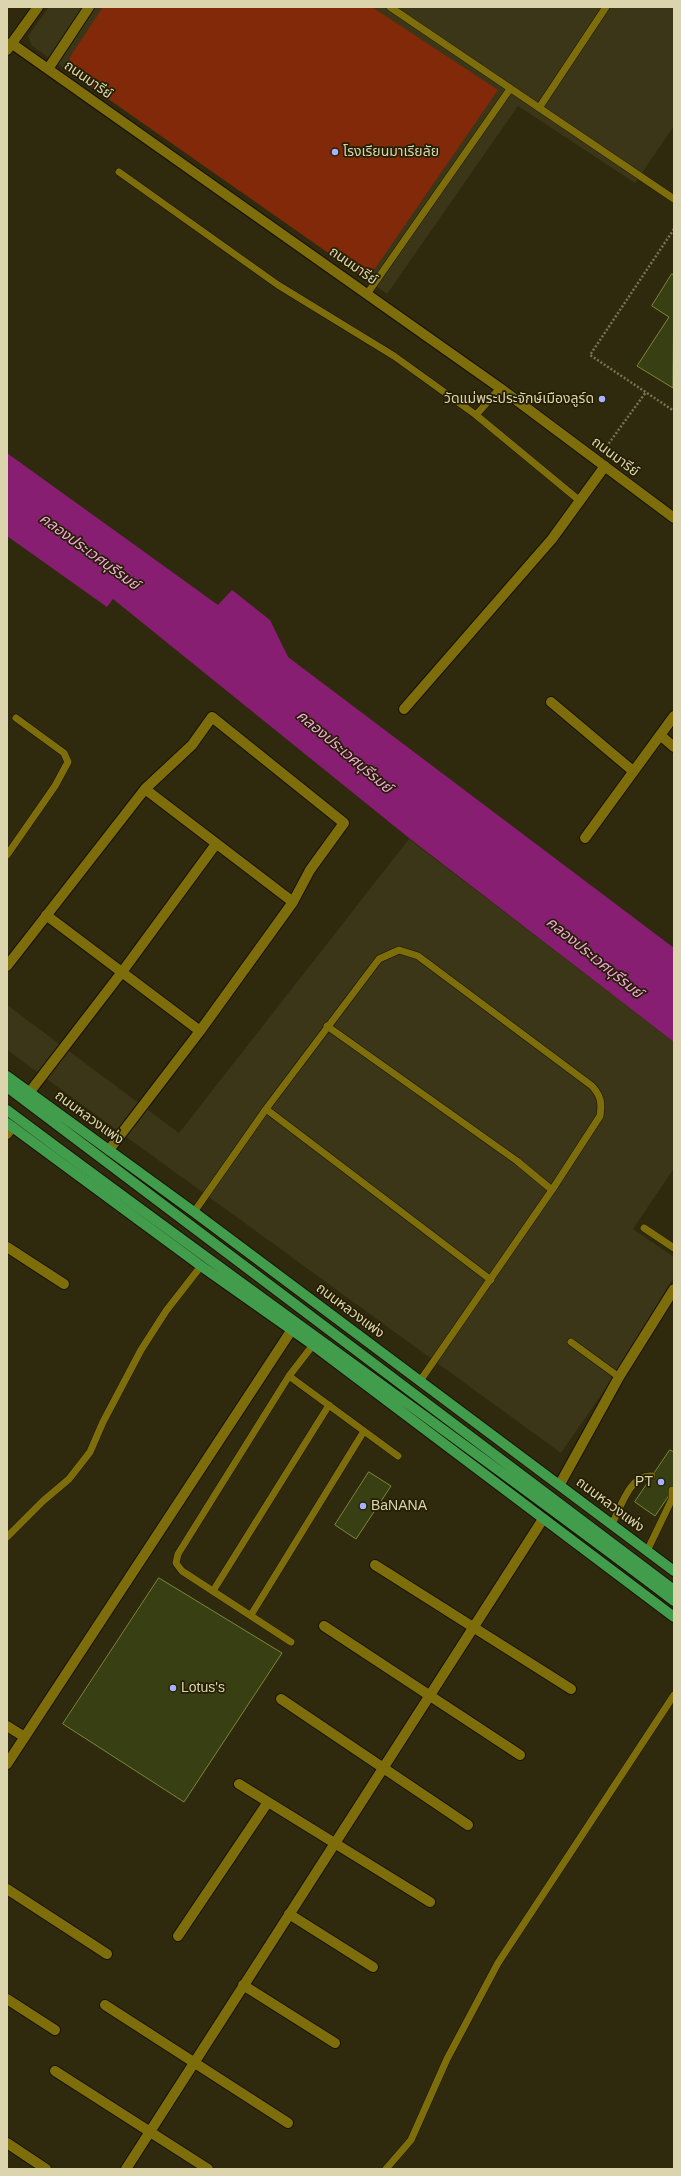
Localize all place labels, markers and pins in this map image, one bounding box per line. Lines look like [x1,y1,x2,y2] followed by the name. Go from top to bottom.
[343,144,439,160] place label: โรงเรียนมาเรียลัย
[330,147,340,157] marker: โรงเรียนมาเรียลัย
[444,391,594,407] place label: วัดแม่พระประจักษ์เมืองลูร์ด
[597,394,607,404] marker: วัดแม่พระประจักษ์เมืองลูร์ด
[635,1474,653,1490] place label: PT
[656,1477,666,1487] marker: PT
[371,1498,427,1514] place label: BaNANA
[358,1501,368,1511] marker: BaNANA
[181,1680,225,1696] place label: Lotus's
[168,1683,178,1693] marker: Lotus's

